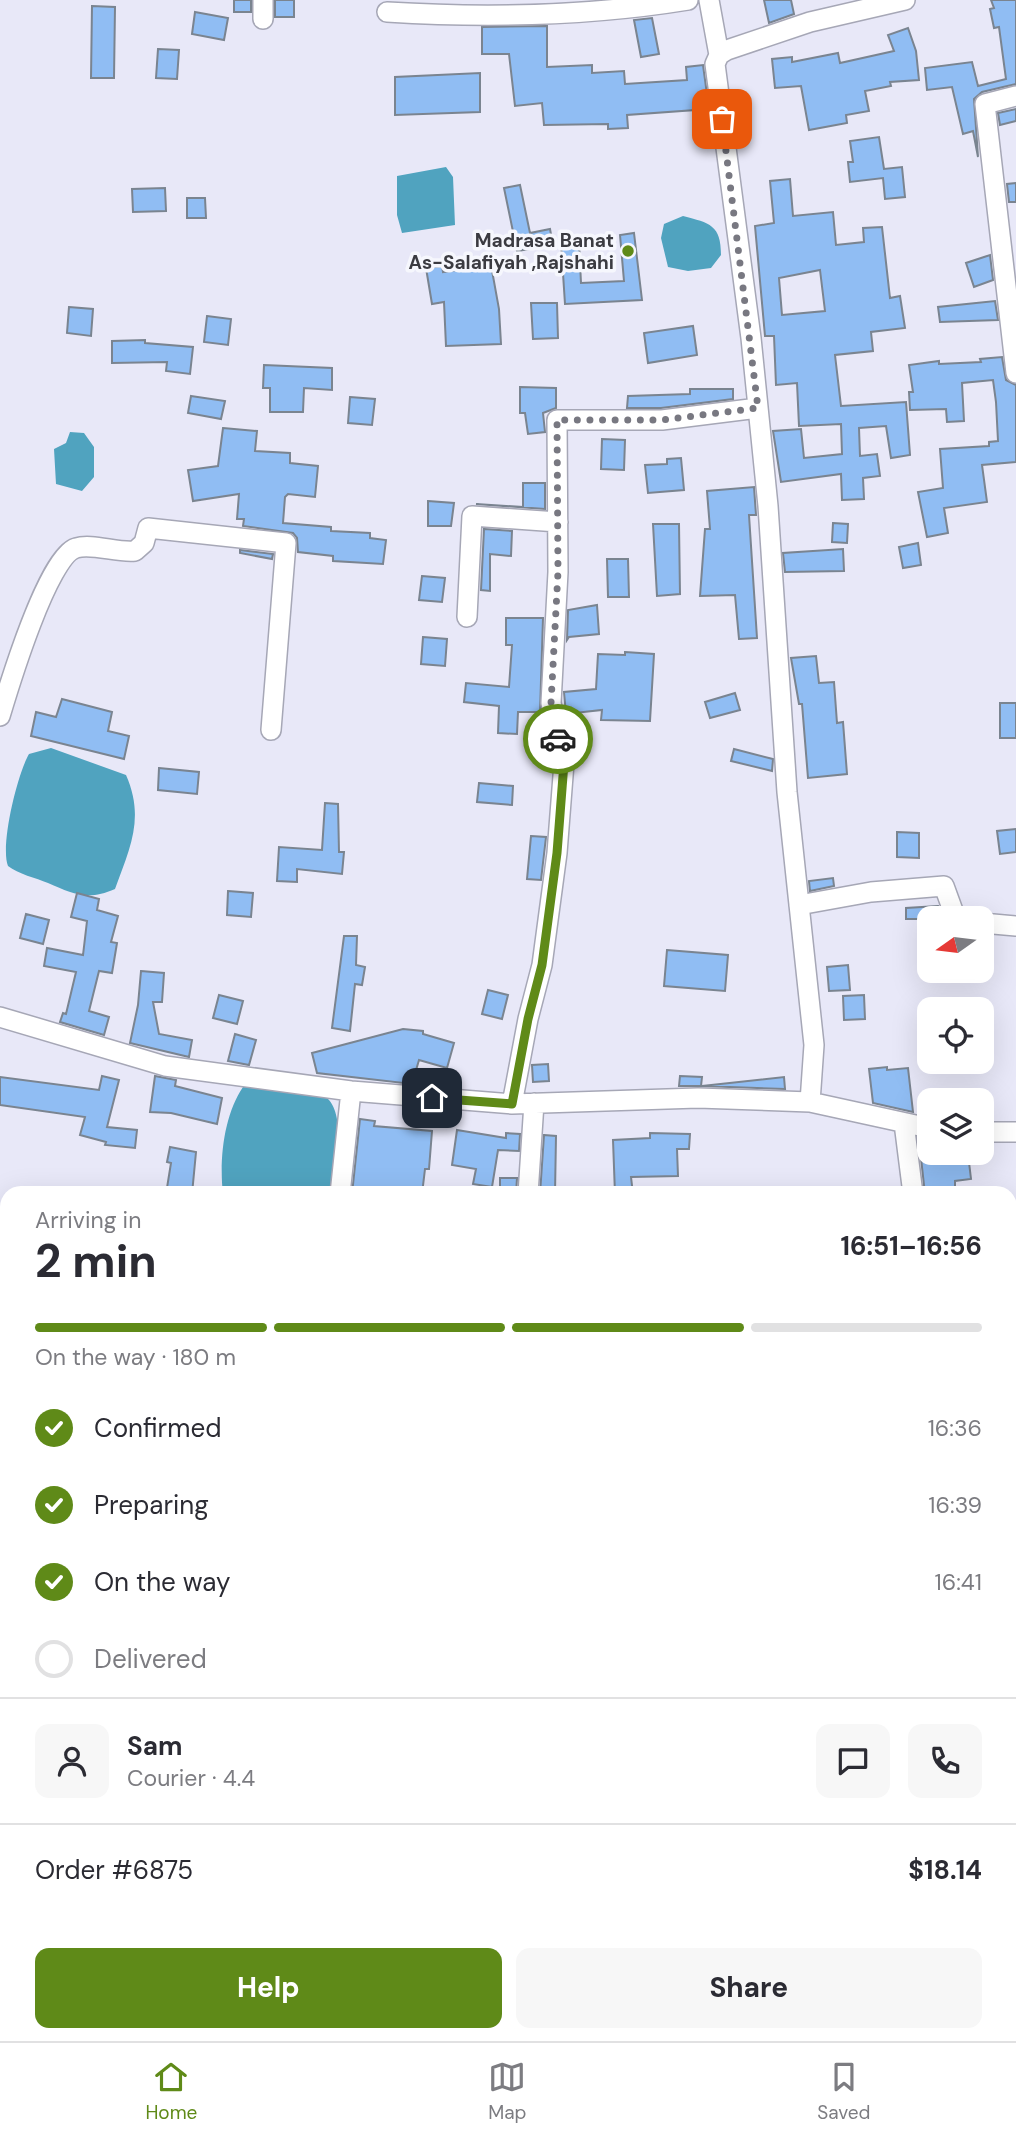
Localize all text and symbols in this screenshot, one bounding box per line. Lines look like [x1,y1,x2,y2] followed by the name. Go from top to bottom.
[692,89,752,149] pin
[703,100,741,138] icon: bag
[408,228,614,275] place label: Madrasa Banat As-Salafiyah ,Rajshahi
[620,243,636,259] marker: Madrasa Banat As-Salafiyah ,Rajshahi
[523,704,593,774] courier
[539,720,577,758] icon: car
[917,906,994,984] north arrow
[917,906,994,1165] map controls
[917,997,994,1074] button: locate
[402,1068,462,1128] pin
[413,1079,451,1117] icon: home
[917,1088,994,1165] button: layers
[35,1205,141,1235] text: Arriving in
[841,1229,982,1263] text: 16:51–16:56
[35,1231,157,1291] text: 2 min
[35,1342,236,1372] text: On the way · 180 m
[35,1409,73,1447] icon: check
[94,1411,221,1445] text: Confirmed
[928,1413,982,1443] text: 16:36
[35,1486,73,1524] icon: check
[94,1488,209,1522] text: Preparing
[928,1490,982,1520] text: 16:39
[35,1563,73,1601] icon: check
[94,1565,230,1599] text: On the way
[935,1567,982,1597] text: 16:41
[94,1642,207,1676] text: Delivered
[35,1724,109,1798] button: person
[816,1724,890,1798] button: chat
[908,1724,982,1798] button: phone
[127,1729,182,1763] text: Sam
[127,1763,255,1793] text: Courier · 4.4
[35,1853,193,1887] text: Order #6875
[908,1853,982,1887] text: $18.14
[35,1948,502,2028] button: Help
[516,1948,982,2028] button: Share
[145,2058,197,2125] tab: Home
[488,2058,526,2125] tab: Map
[817,2058,871,2125] tab: Saved

